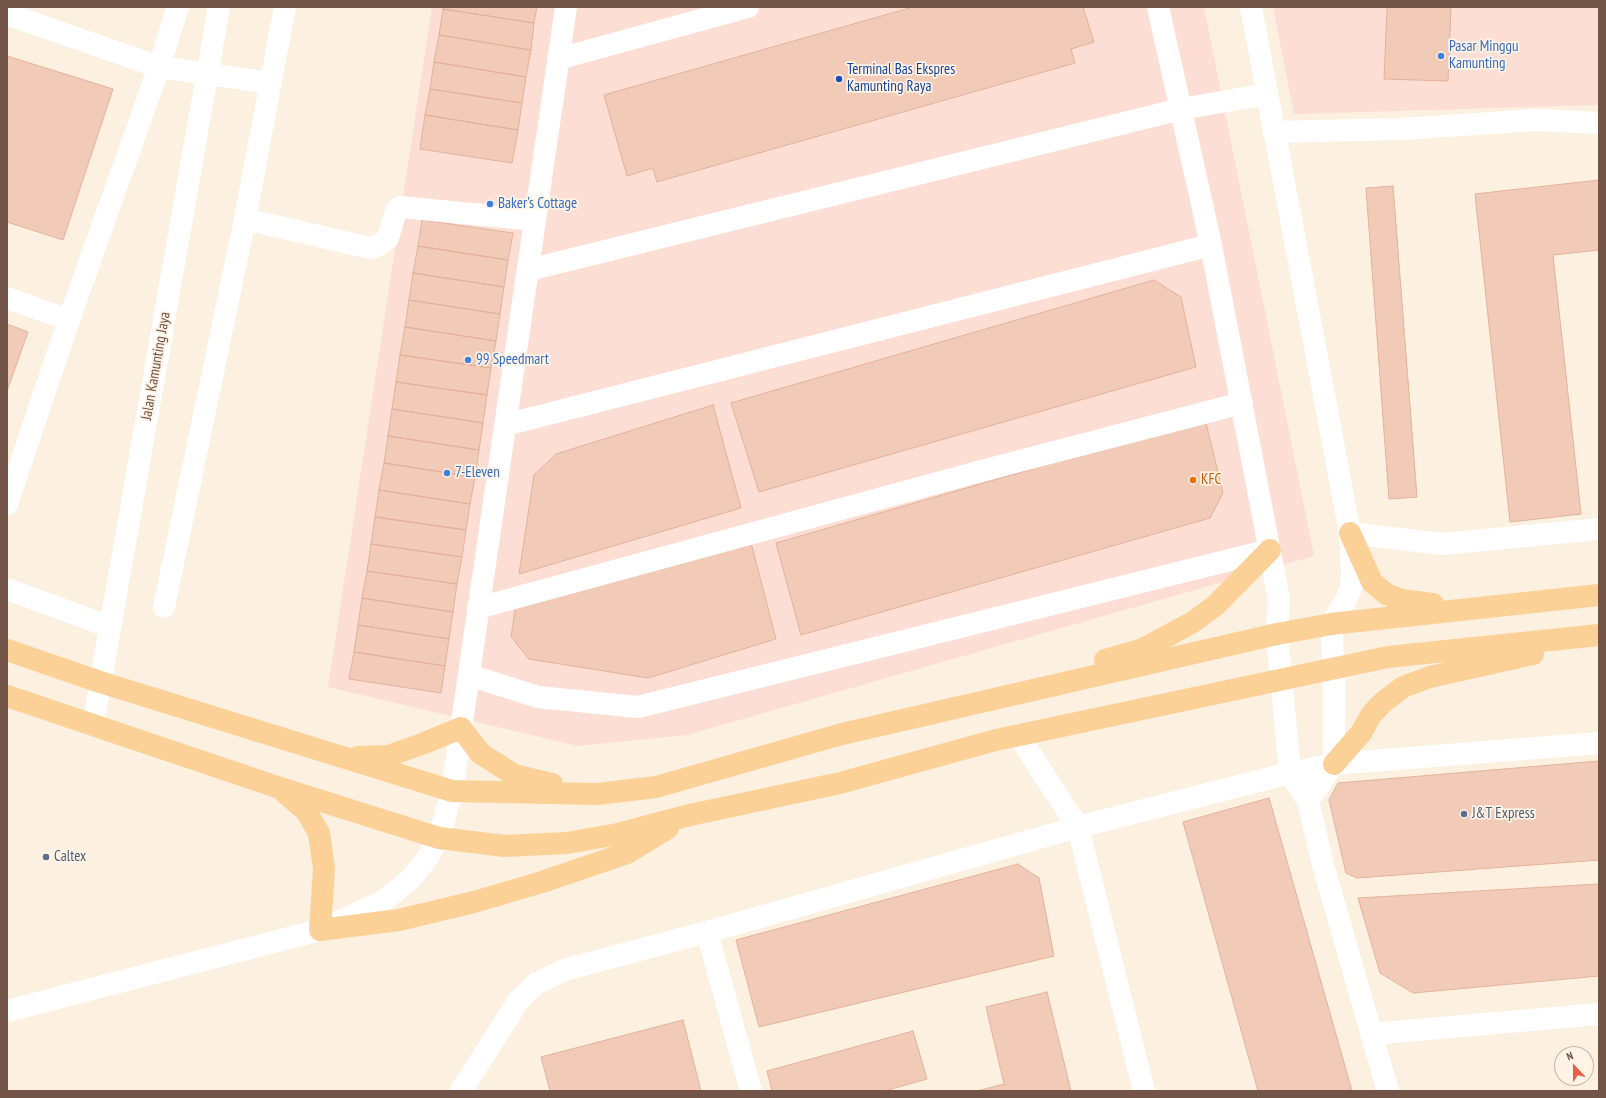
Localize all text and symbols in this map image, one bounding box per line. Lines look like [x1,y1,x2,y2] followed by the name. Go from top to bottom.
[1449,38,1519,73] place label: Pasar Minggu Kamunting
[1436,51,1446,61] marker: Pasar Minggu Kamunting
[847,61,955,96] place label: Terminal Bas Ekspres Kamunting Raya
[834,74,844,84] marker: Terminal Bas Ekspres Kamunting Raya
[498,195,577,213] place label: Baker's Cottage
[485,199,495,209] marker: Baker's Cottage
[138,310,174,422] street label: Jalan Kamunting Jaya
[476,351,549,369] place label: 99 Speedmart
[463,355,473,365] marker: 99 Speedmart
[455,464,500,482] place label: 7-Eleven
[442,468,452,478] marker: 7-Eleven
[1201,471,1221,489] place label: KFC
[1188,475,1198,485] marker: KFC
[1472,805,1535,823] place label: J&T Express
[1459,809,1469,819] marker: J&T Express
[54,848,86,866] place label: Caltex
[41,852,51,862] marker: Caltex
[1554,1046,1594,1086] north arrow
[1564,1048,1575,1063] text: N

